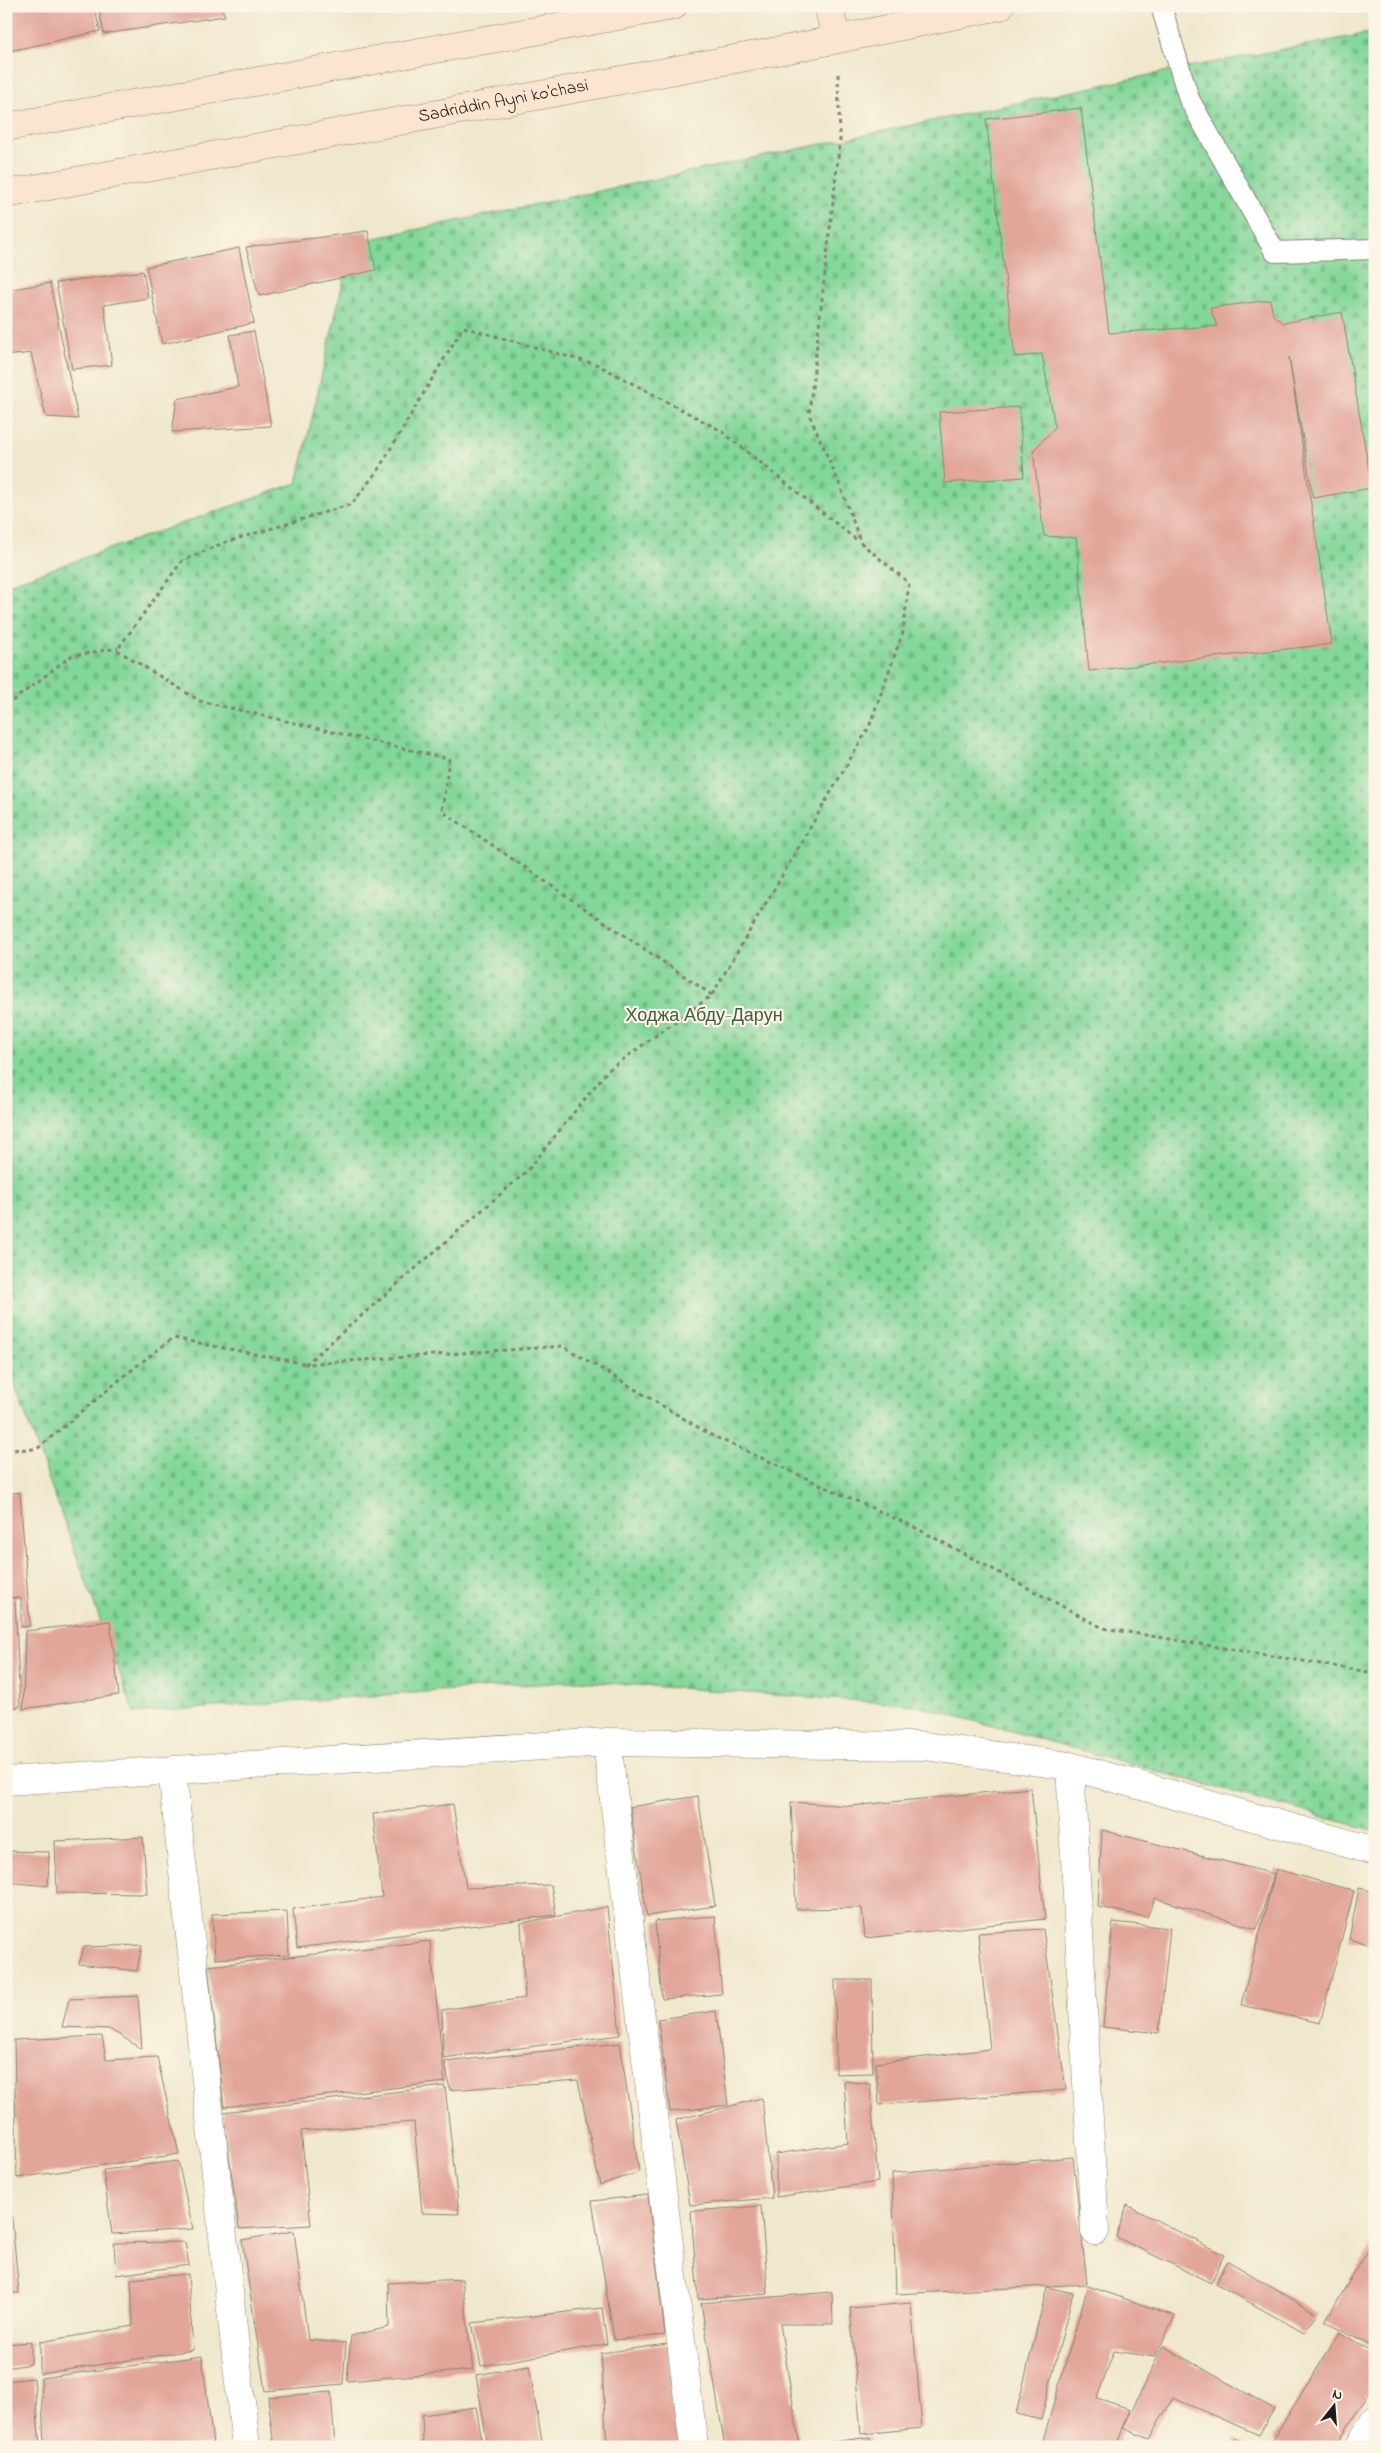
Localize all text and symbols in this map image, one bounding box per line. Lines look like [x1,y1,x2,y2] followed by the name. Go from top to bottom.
[416,73,591,130] street label: Sadriddin Ayni ko'chasi
[625,1004,783,1030] park label: Ходжа Абду-Дарун
[1308,2380,1358,2430] north arrow
[1330,2384,1345,2406] text: N

